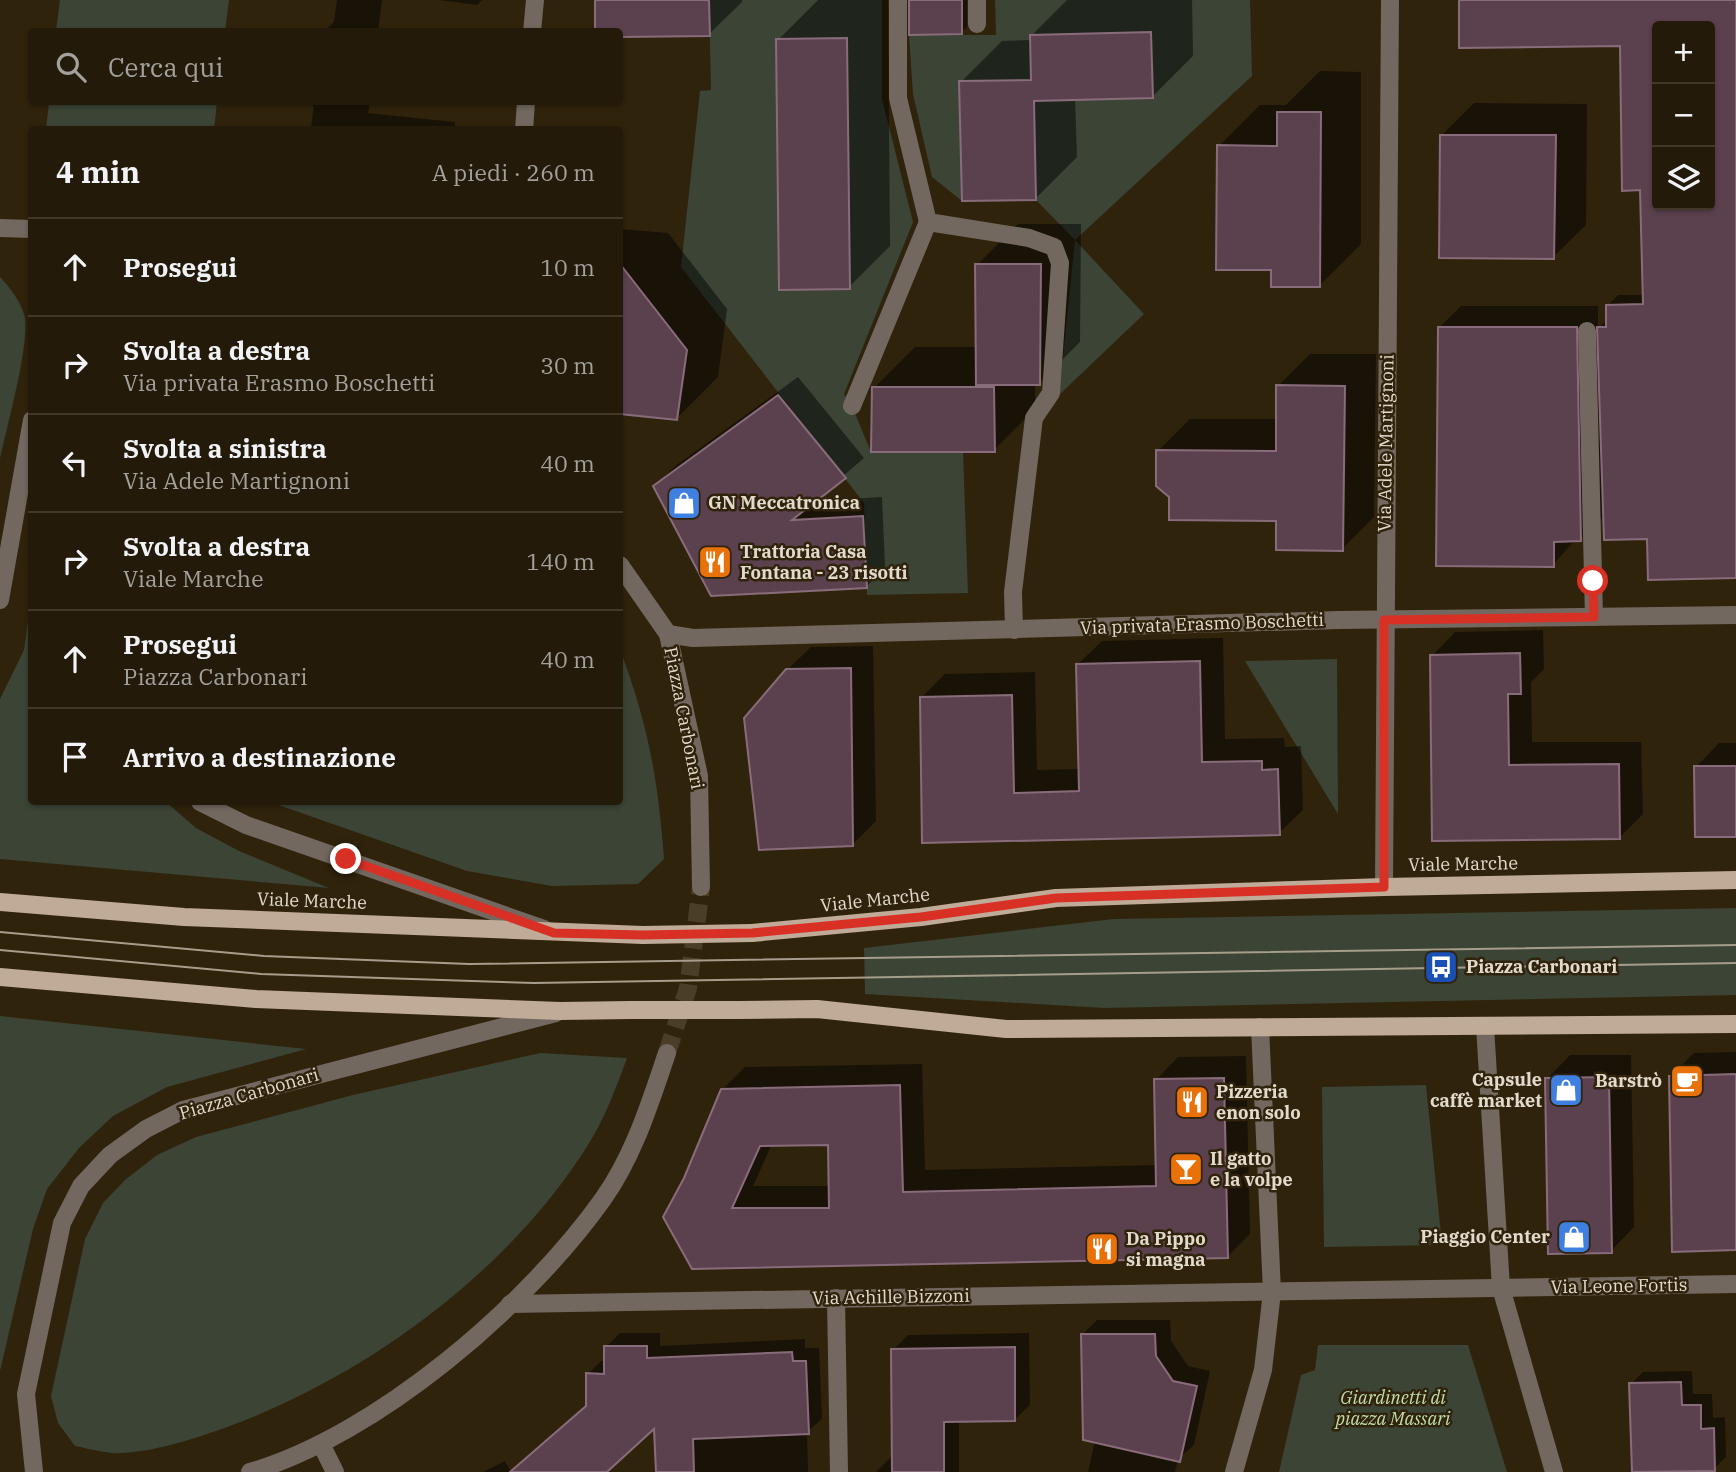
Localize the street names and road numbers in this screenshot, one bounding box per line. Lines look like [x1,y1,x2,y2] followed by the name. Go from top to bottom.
[1372,354,1399,532] street label: Via Adele Martignoni
[1080,608,1325,639] street label: Via privata Erasmo Boschetti
[659,645,710,791] street label: Piazza Carbonari
[1408,851,1518,876] street label: Viale Marche
[819,882,931,917] street label: Viale Marche
[257,887,367,914] street label: Viale Marche
[176,1062,322,1124] street label: Piazza Carbonari
[1550,1273,1688,1298] street label: Via Leone Fortis
[812,1284,970,1309] street label: Via Achille Bizzoni

